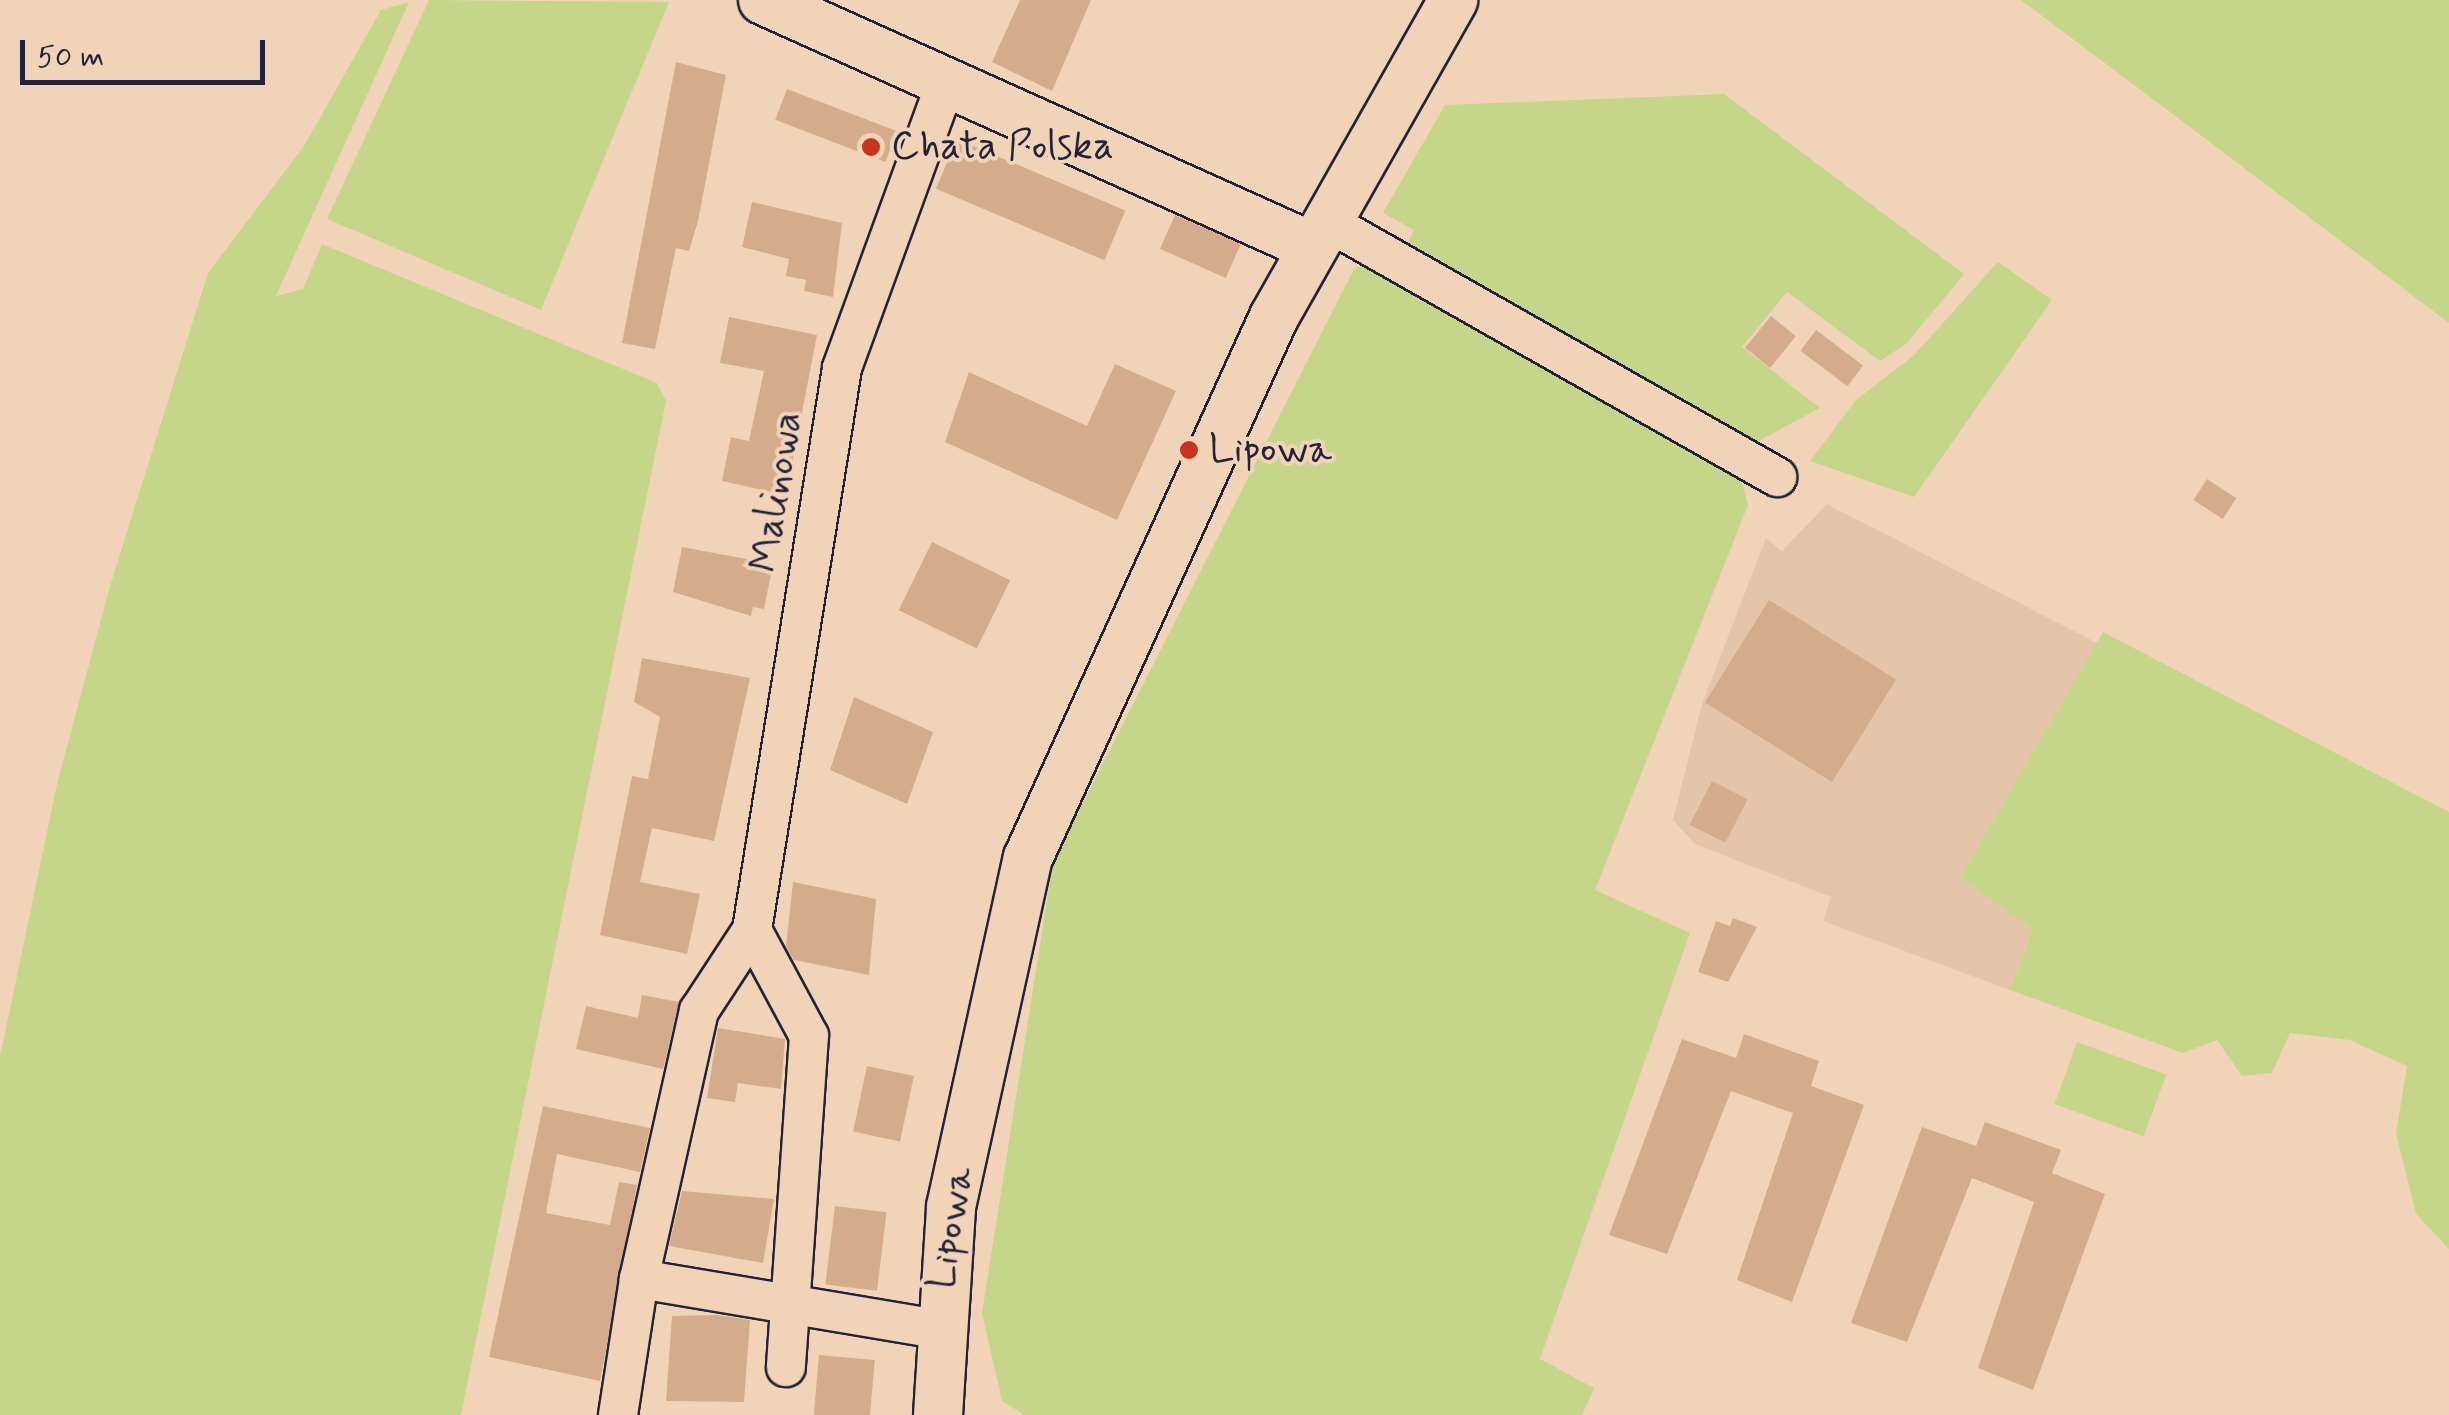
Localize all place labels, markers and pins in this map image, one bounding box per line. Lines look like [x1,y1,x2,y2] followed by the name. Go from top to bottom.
[891,123,1109,171] place label: Chata Polska
[860,136,882,158] marker: Chata Polska
[1209,426,1332,474] place label: Lipowa
[1178,439,1200,461] marker: Lipowa

